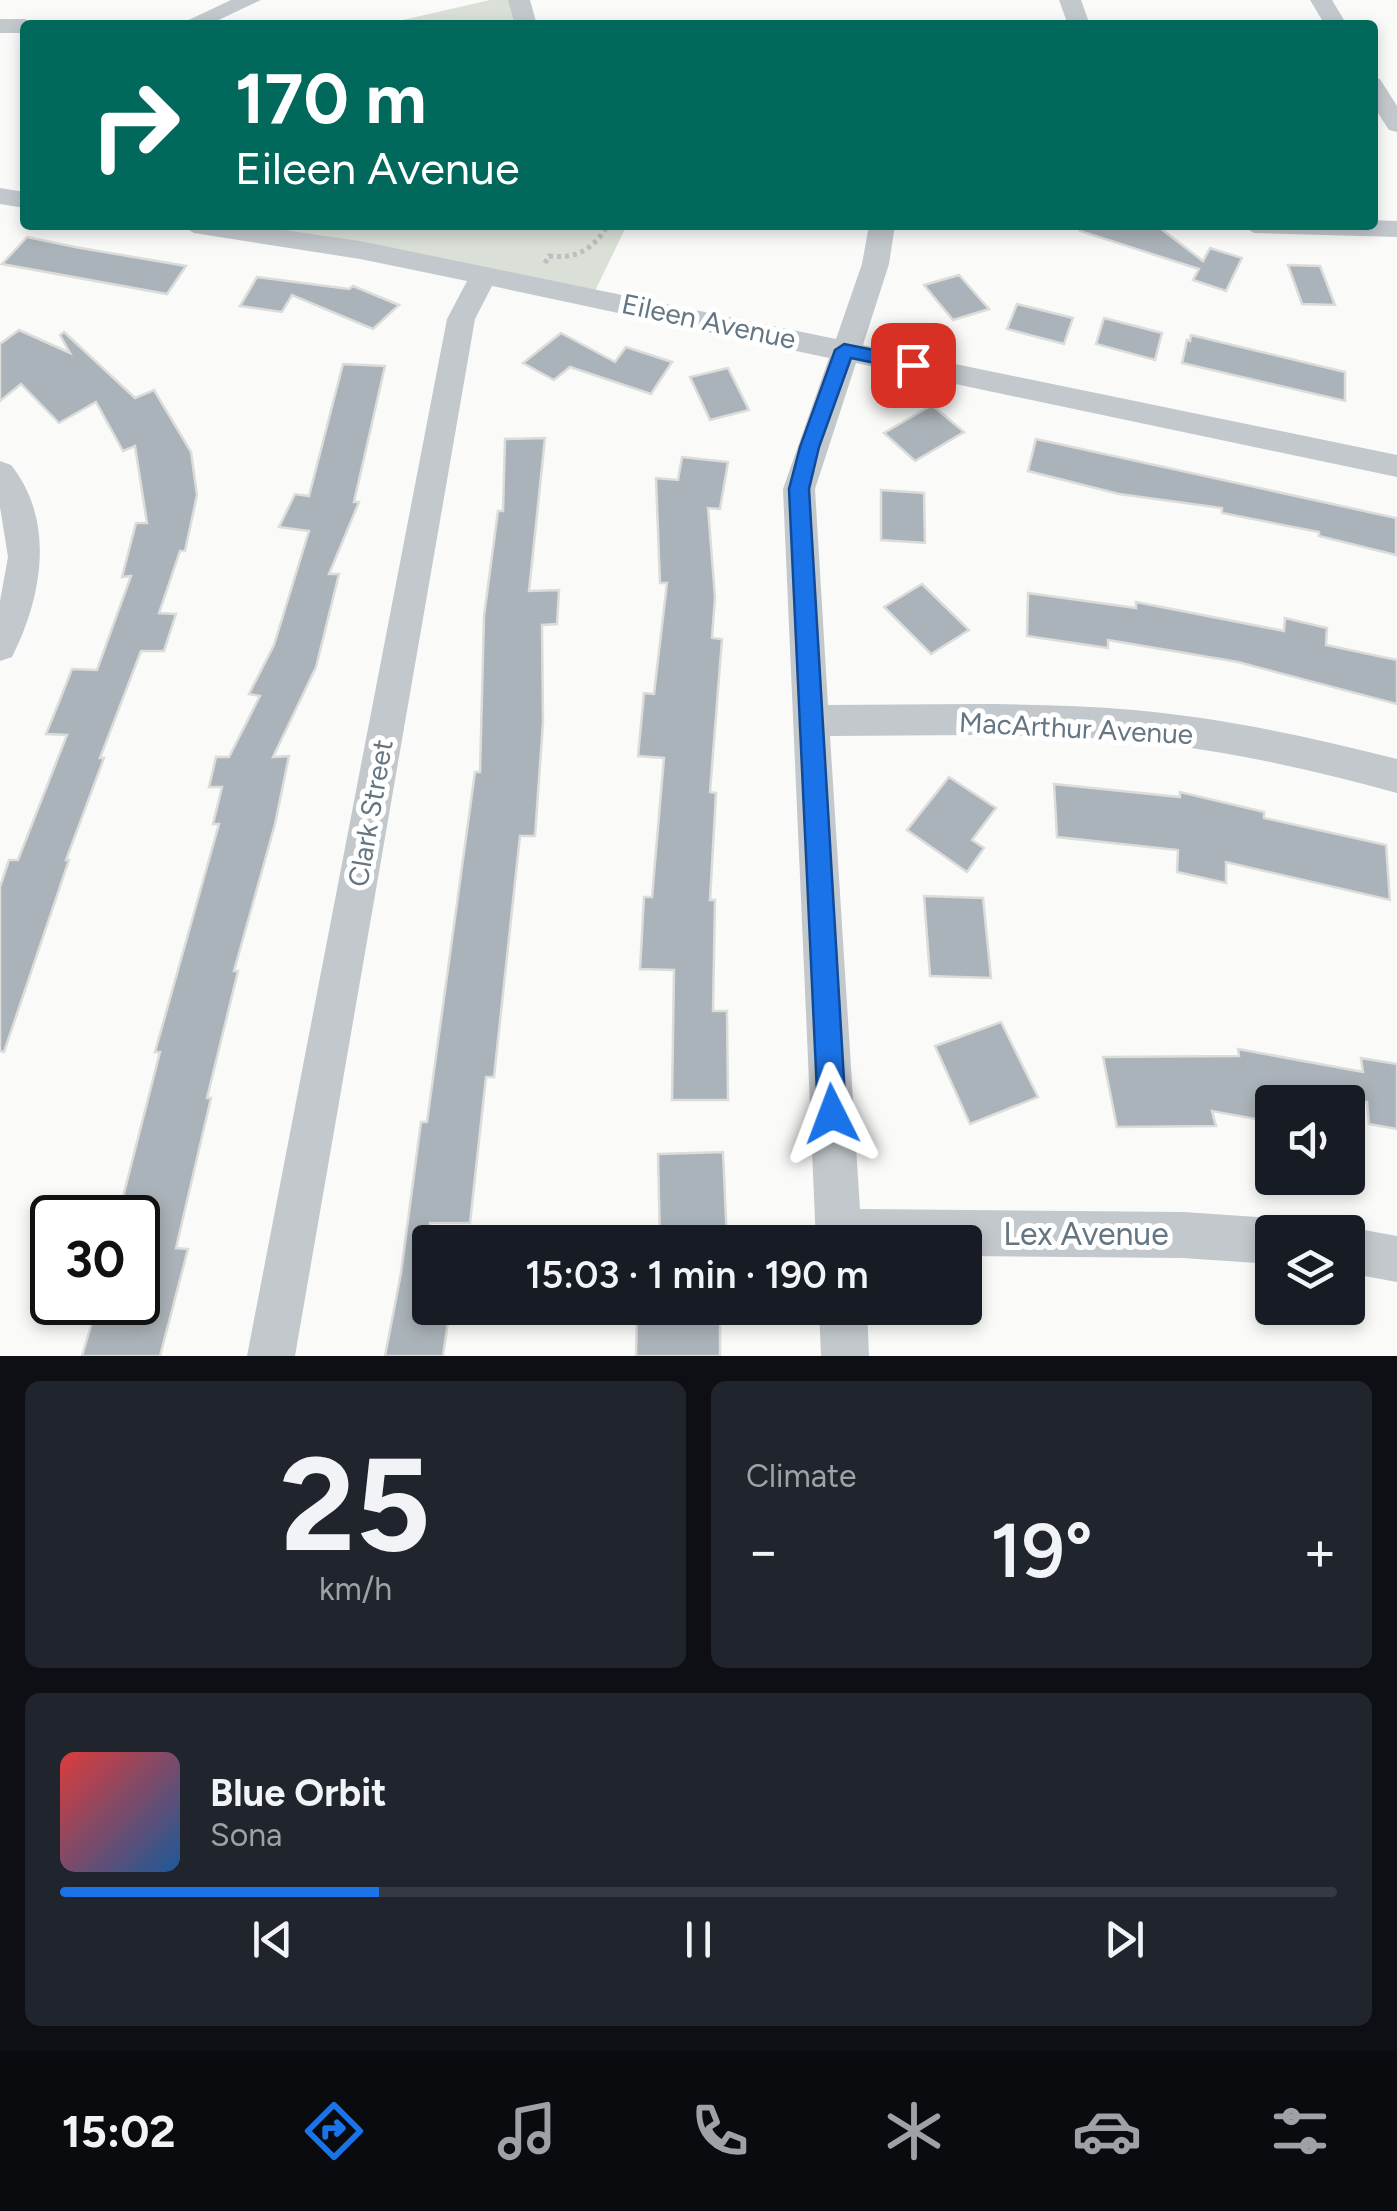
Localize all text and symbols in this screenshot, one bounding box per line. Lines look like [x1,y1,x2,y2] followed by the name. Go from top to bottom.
[235,56,427,141] text: 170 m
[70,60,200,190] icon: right
[235,141,520,195] text: Eileen Avenue
[619,286,799,356] street label: Eileen Avenue
[871,323,956,408] pin
[886,338,941,393] icon: arrive
[958,705,1194,751] street label: MacArthur Avenue
[340,737,400,889] street label: Clark Street
[780,1062,884,1166] position arrow
[1255,1085,1365,1325] map controls
[1255,1085,1365,1195] button: sound
[30,1195,160,1325] speed limit sign: 30
[1003,1215,1169,1253] street label: Lex Avenue
[1255,1215,1365,1325] button: layers
[525,1252,869,1298] text: 15:03 · 1 min · 190 m
[280,1427,431,1583] text: 25
[746,1457,857,1495] text: Climate
[990,1506,1093,1596] text: 19°
[746,1518,780,1584] text: −
[1303,1518,1337,1584] text: +
[319,1570,392,1608] text: km/h
[210,1770,386,1816] text: Blue Orbit
[210,1816,282,1854] text: Sona
[245,1912,300,1967] icon: previous
[671,1912,726,1967] icon: pause
[1097,1912,1152,1967] icon: next
[299,2096,369,2166] icon: directions
[492,2096,562,2166] icon: music
[685,2096,755,2166] icon: phone
[879,2096,949,2166] icon: climate
[1072,2096,1142,2166] icon: car
[1265,2096,1335,2166] icon: filters
[62,2104,176,2158] text: 15:02

